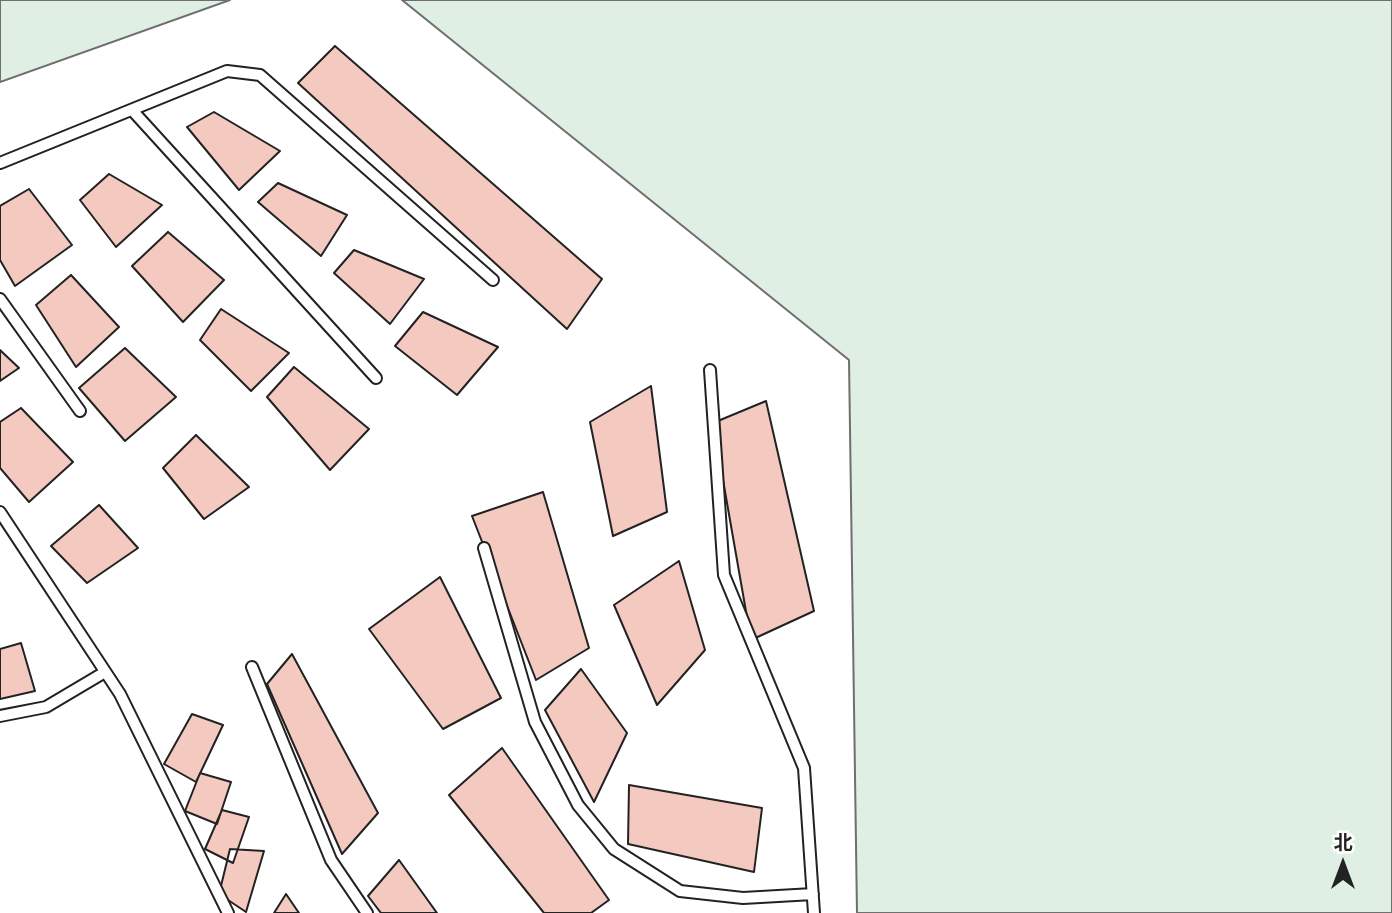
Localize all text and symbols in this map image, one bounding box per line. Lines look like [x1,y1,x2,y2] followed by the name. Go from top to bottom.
[1308,829,1378,899] north arrow
[1333,831,1353,854] text: 北

